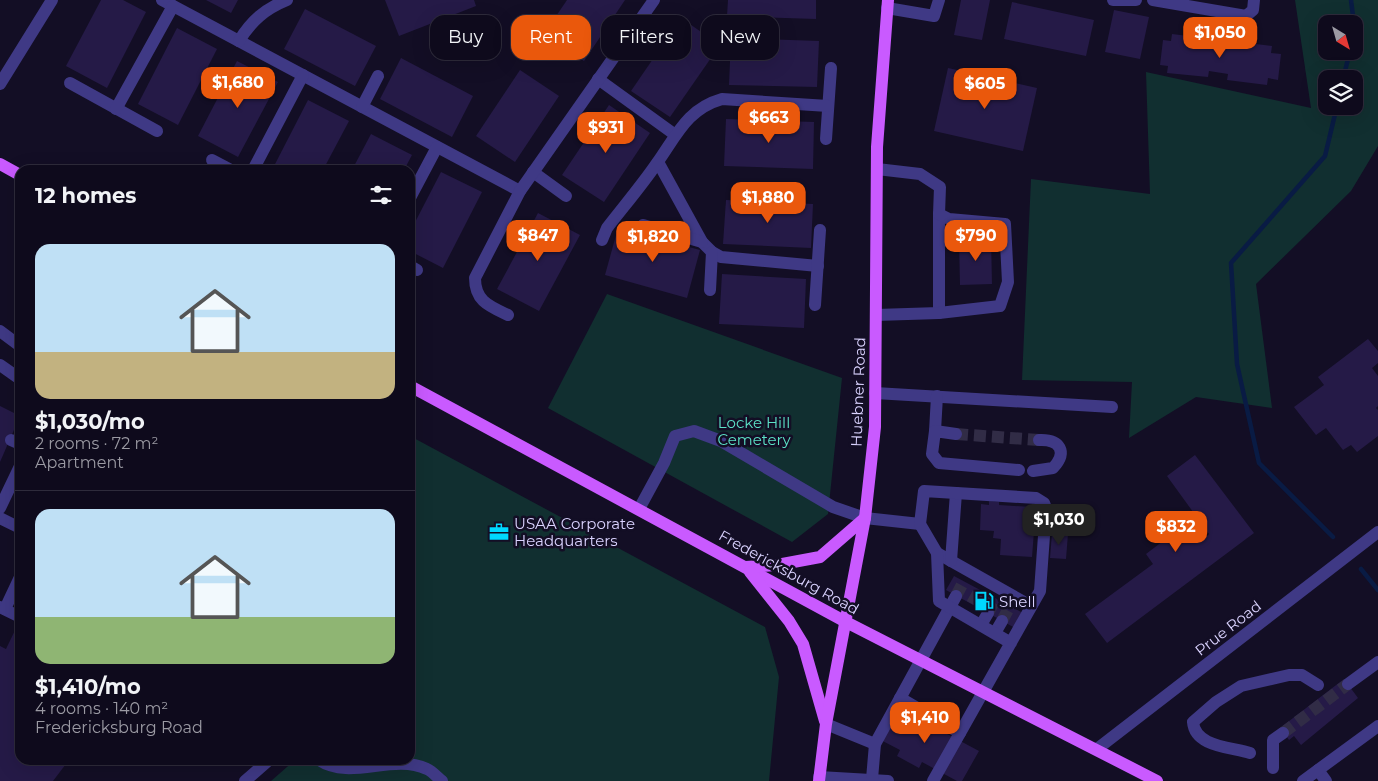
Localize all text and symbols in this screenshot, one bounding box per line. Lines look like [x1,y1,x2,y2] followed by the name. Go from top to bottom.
[430,15,501,60] chip: Buy
[511,15,591,60] chip: Rent
[601,15,691,60] chip: Filters
[701,15,779,60] chip: New
[1318,15,1362,60] north arrow
[1318,15,1363,115] map controls
[1179,17,1261,59] pin: $1,050
[1194,23,1246,42] text: $1,050
[197,66,279,109] pin: $1,680
[955,68,1015,110] pin: $605
[1318,70,1363,115] button: layers
[212,73,264,92] text: $1,680
[965,74,1005,93] text: $605
[739,102,799,144] pin: $663
[749,108,789,127] text: $663
[576,112,636,154] pin: $931
[588,118,624,137] text: $931
[367,181,395,209] icon: filters
[727,182,809,224] pin: $1,880
[35,183,136,208] text: 12 homes
[742,188,794,207] text: $1,880
[508,220,568,262] pin: $847
[612,220,694,263] pin: $1,820
[946,220,1006,262] pin: $790
[517,226,559,245] text: $847
[955,226,997,245] text: $790
[627,227,679,246] text: $1,820
[170,276,260,366] icon: home
[847,337,869,447] street label: Huebner Road
[35,409,145,434] text: $1,030/mo
[717,413,791,449] park label: Locke Hill Cemetery
[35,434,158,453] text: 2 rooms · 72 m²
[35,453,124,472] text: Apartment
[1018,504,1100,546] pin: $1,030
[1033,510,1085,529] text: $1,030
[1146,510,1206,553] pin: $832
[514,514,635,550] place label: USAA Corporate Headquarters
[1156,517,1196,536] text: $832
[488,521,510,543] office icon: USAA Corporate Headquarters
[716,526,862,618] street label: Fredericksburg Road
[170,542,260,632] icon: home
[973,590,995,612] fuel station icon: Shell
[999,592,1036,611] place label: Shell
[1191,596,1265,660] street label: Prue Road
[35,674,141,699] text: $1,410/mo
[35,699,168,718] text: 4 rooms · 140 m²
[884,702,966,744] pin: $1,410
[901,708,949,727] text: $1,410
[35,718,203,737] text: Fredericksburg Road

